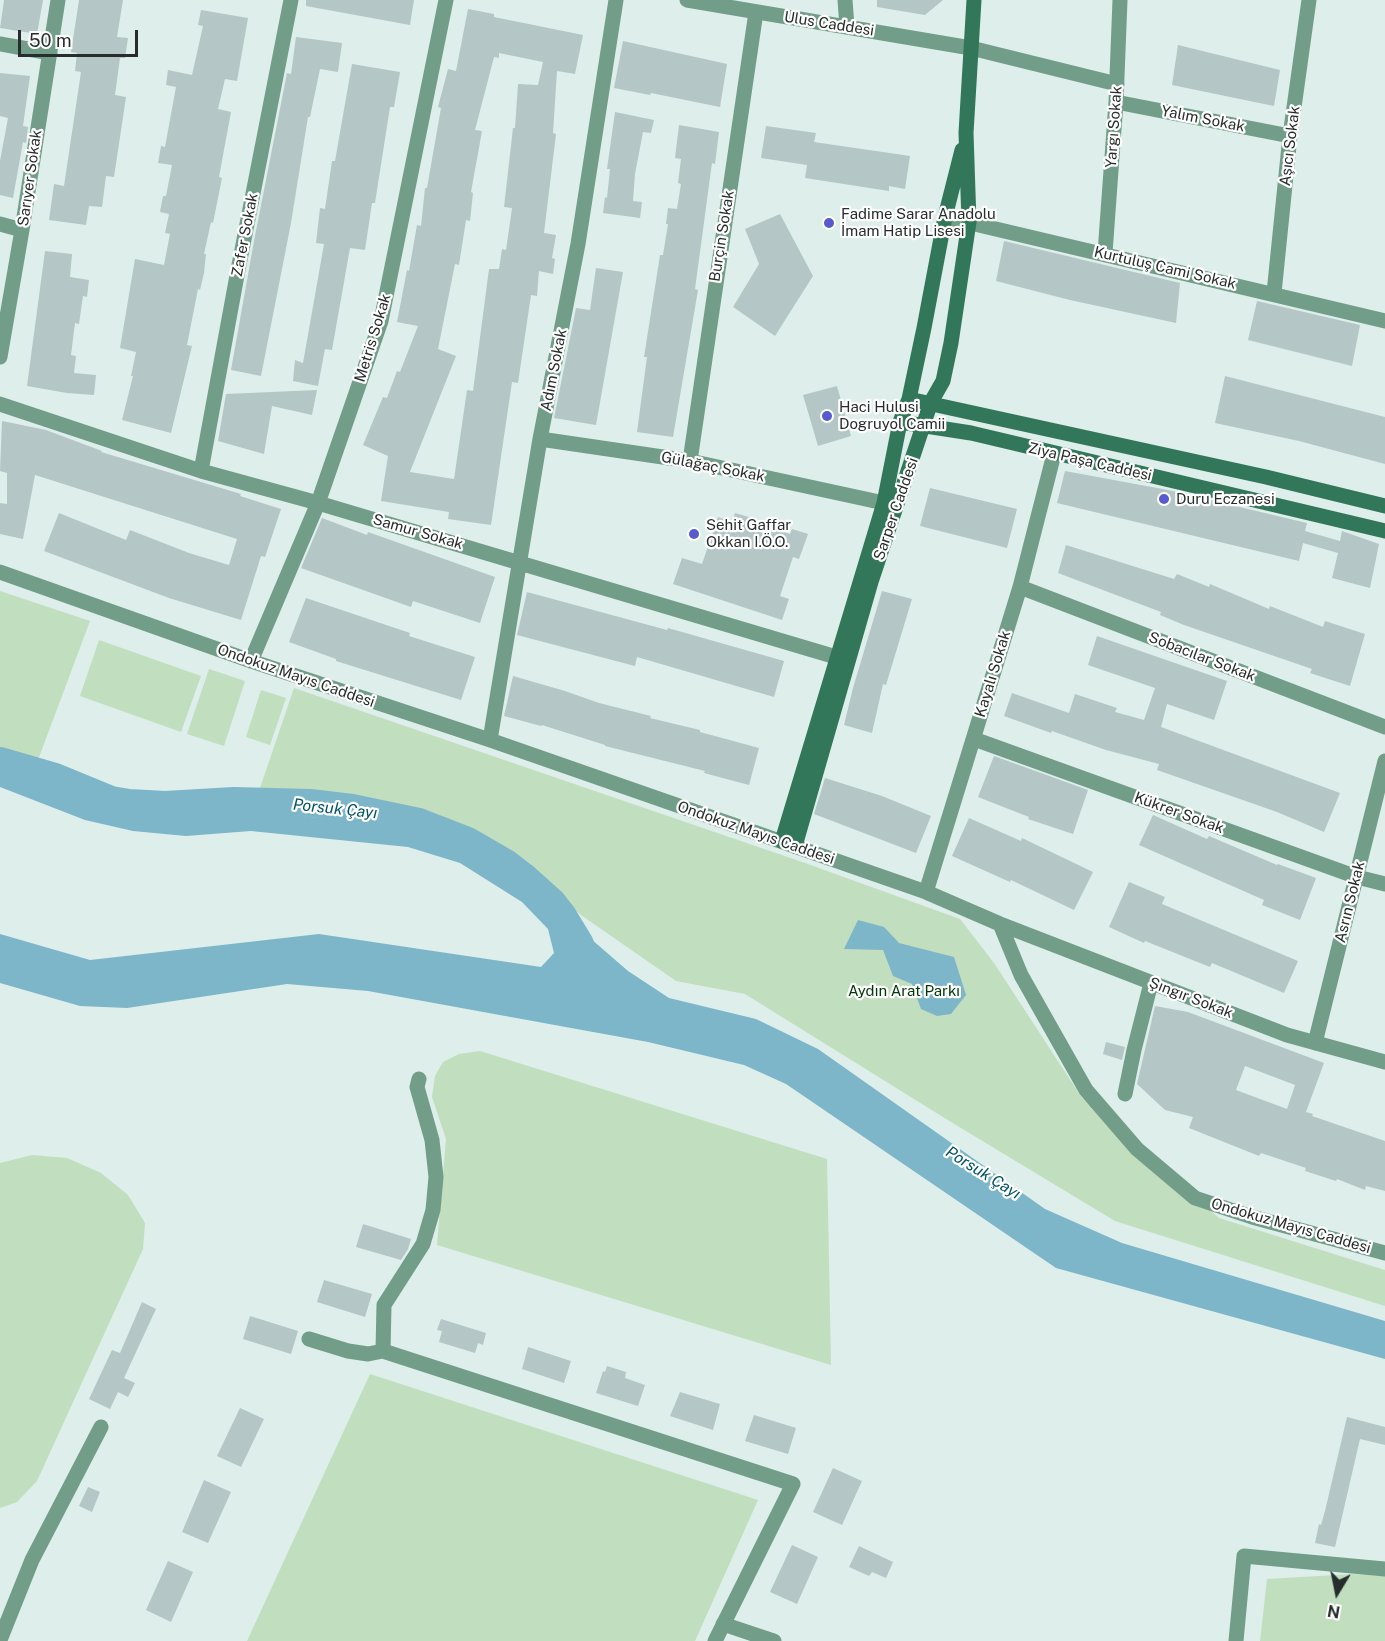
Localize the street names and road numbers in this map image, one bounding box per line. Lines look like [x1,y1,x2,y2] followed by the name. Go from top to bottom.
[783,8,875,40] street label: Ulus Caddesi
[1102,85,1126,169] street label: Yargı Sokak
[1160,102,1246,136] street label: Yalım Sokak
[1276,105,1304,187] street label: Aşıcı Sokak
[14,129,46,227] street label: Sarıyer Sokak
[706,189,738,283] street label: Burçin Sokak
[228,192,262,278] street label: Zafer Sokak
[1092,243,1238,293] street label: Kurtuluş Cami Sokak
[351,292,395,384] street label: Metris Sokak
[537,327,571,413] street label: Adım Sokak
[1027,439,1153,485] street label: Ziya Paşa Caddesi
[660,448,766,486] street label: Gülağaç Sokak
[870,455,922,563] street label: Sarper Caddesi
[371,511,465,553] street label: Samur Sokak
[1146,628,1258,686] street label: Sobacılar Sokak
[971,629,1015,719] street label: Kayalı Sokak
[215,641,377,711] street label: Ondokuz Mayıs Caddesi
[1132,788,1226,838] street label: Kükrer Sokak
[675,798,837,868] street label: Ondokuz Mayıs Caddesi
[1331,859,1369,945] street label: Asrın Sokak
[1146,974,1236,1022] street label: Şıngır Sokak
[1209,1195,1373,1257] street label: Ondokuz Mayıs Caddesi

